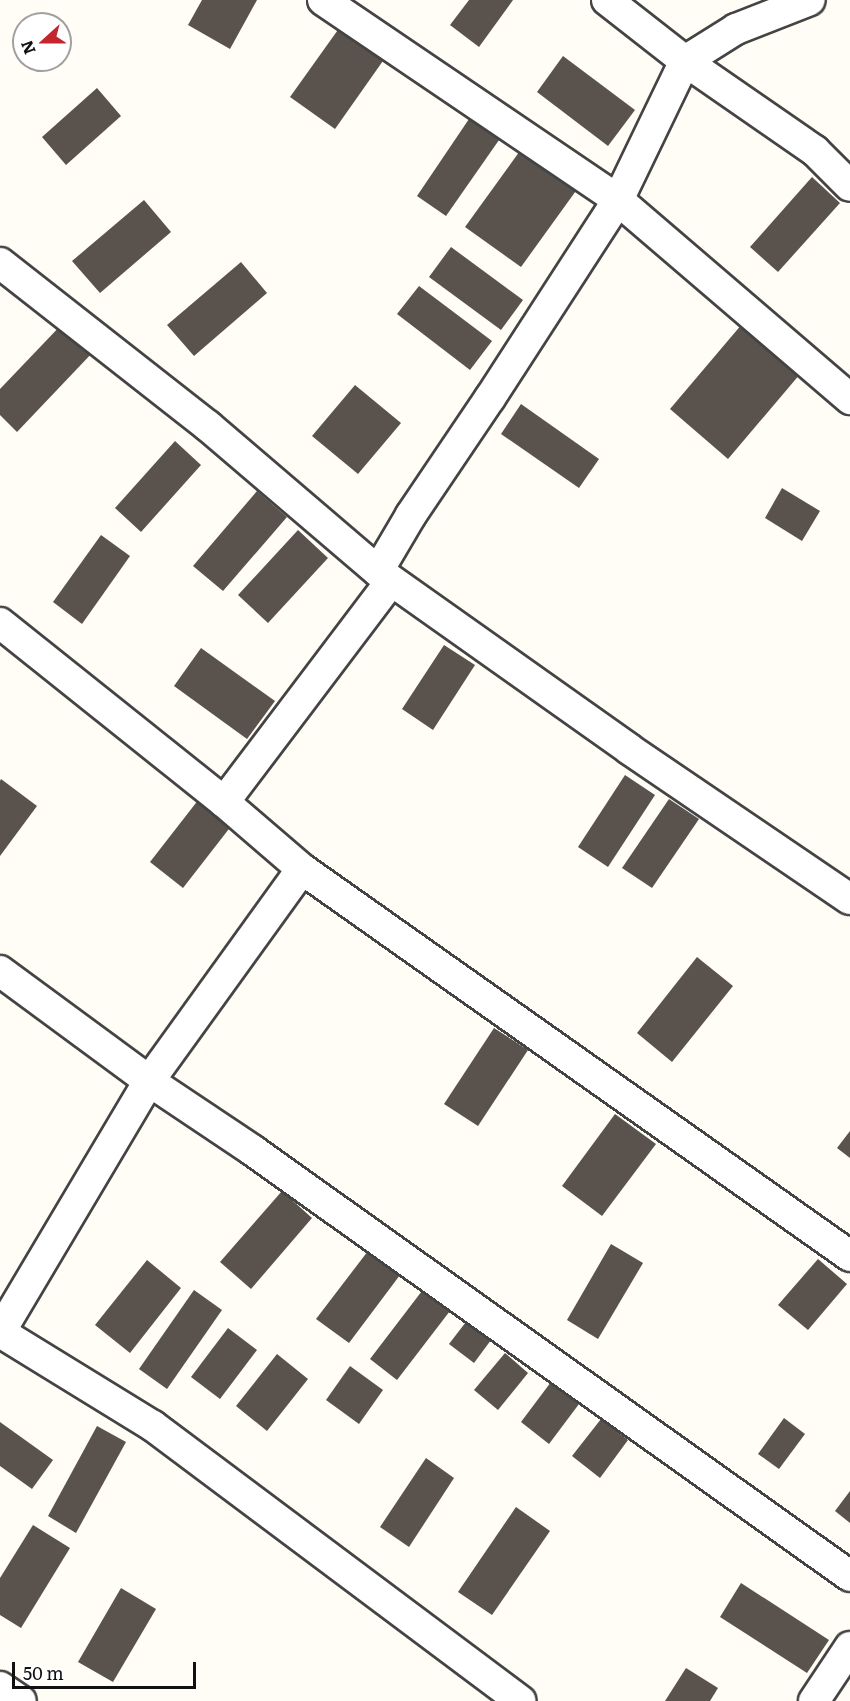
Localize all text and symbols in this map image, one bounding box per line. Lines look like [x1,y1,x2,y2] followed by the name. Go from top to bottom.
[12,12,72,72] north arrow
[13,37,41,58] text: N
[15,1650,200,1688] scale bar
[23,1659,64,1686] text: 50 m

